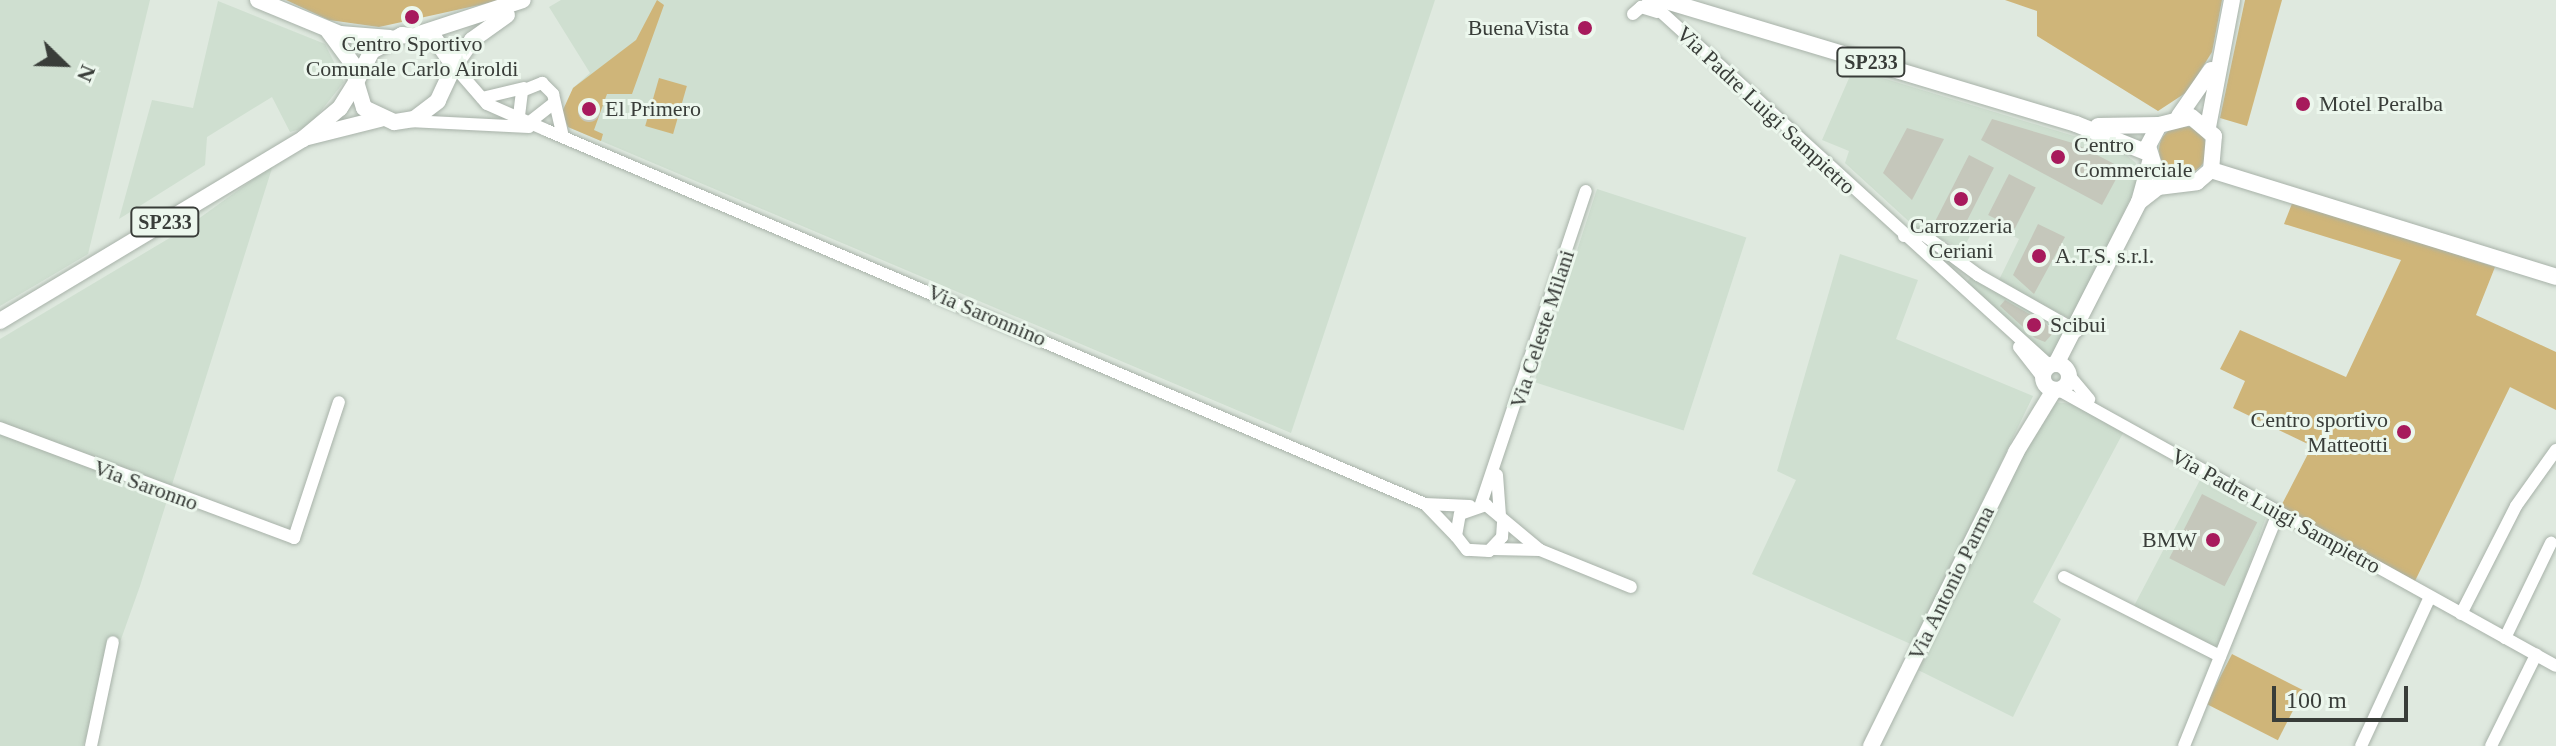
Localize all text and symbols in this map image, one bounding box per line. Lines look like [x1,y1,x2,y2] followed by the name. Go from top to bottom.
[403,8,421,26] marker: Centro Sportivo Comunale Carlo Airoldi
[1468,15,1569,41] place label: BuenaVista
[1576,19,1594,37] marker: BuenaVista
[1671,20,1861,200] street label: Via Padre Luigi Sampietro
[24,24,104,104] north arrow
[305,30,519,82] place label: Centro Sportivo Comunale Carlo Airoldi
[1835,46,1907,78] road number: SP233
[72,61,101,86] text: N
[2319,91,2443,117] place label: Motel Peralba
[2294,95,2312,113] marker: Motel Peralba
[605,96,701,122] place label: El Primero
[580,100,598,118] marker: El Primero
[2074,131,2193,182] place label: Centro Commerciale
[2049,148,2067,166] marker: Centro Commerciale
[1952,190,1970,208] marker: Carrozzeria Ceriani
[129,206,201,238] road number: SP233
[1910,212,2012,264] place label: Carrozzeria Ceriani
[2055,243,2154,269] place label: A.T.S. s.r.l.
[1504,247,1580,411] street label: Via Celeste Milani
[2030,247,2048,265] marker: A.T.S. s.r.l.
[924,278,1050,352] street label: Via Saronnino
[2050,312,2106,338] place label: Scibui
[2025,316,2043,334] marker: Scibui
[2251,406,2388,458] place label: Centro sportivo Matteotti
[2395,423,2413,441] marker: Centro sportivo Matteotti
[2167,442,2385,580] street label: Via Padre Luigi Sampietro
[90,454,202,516] street label: Via Saronno
[1902,501,2000,665] street label: Via Antonio Parma
[2142,527,2197,553] place label: BMW
[2204,531,2222,549] marker: BMW
[2276,670,2412,720] scale bar
[2286,687,2347,713] text: 100 m

